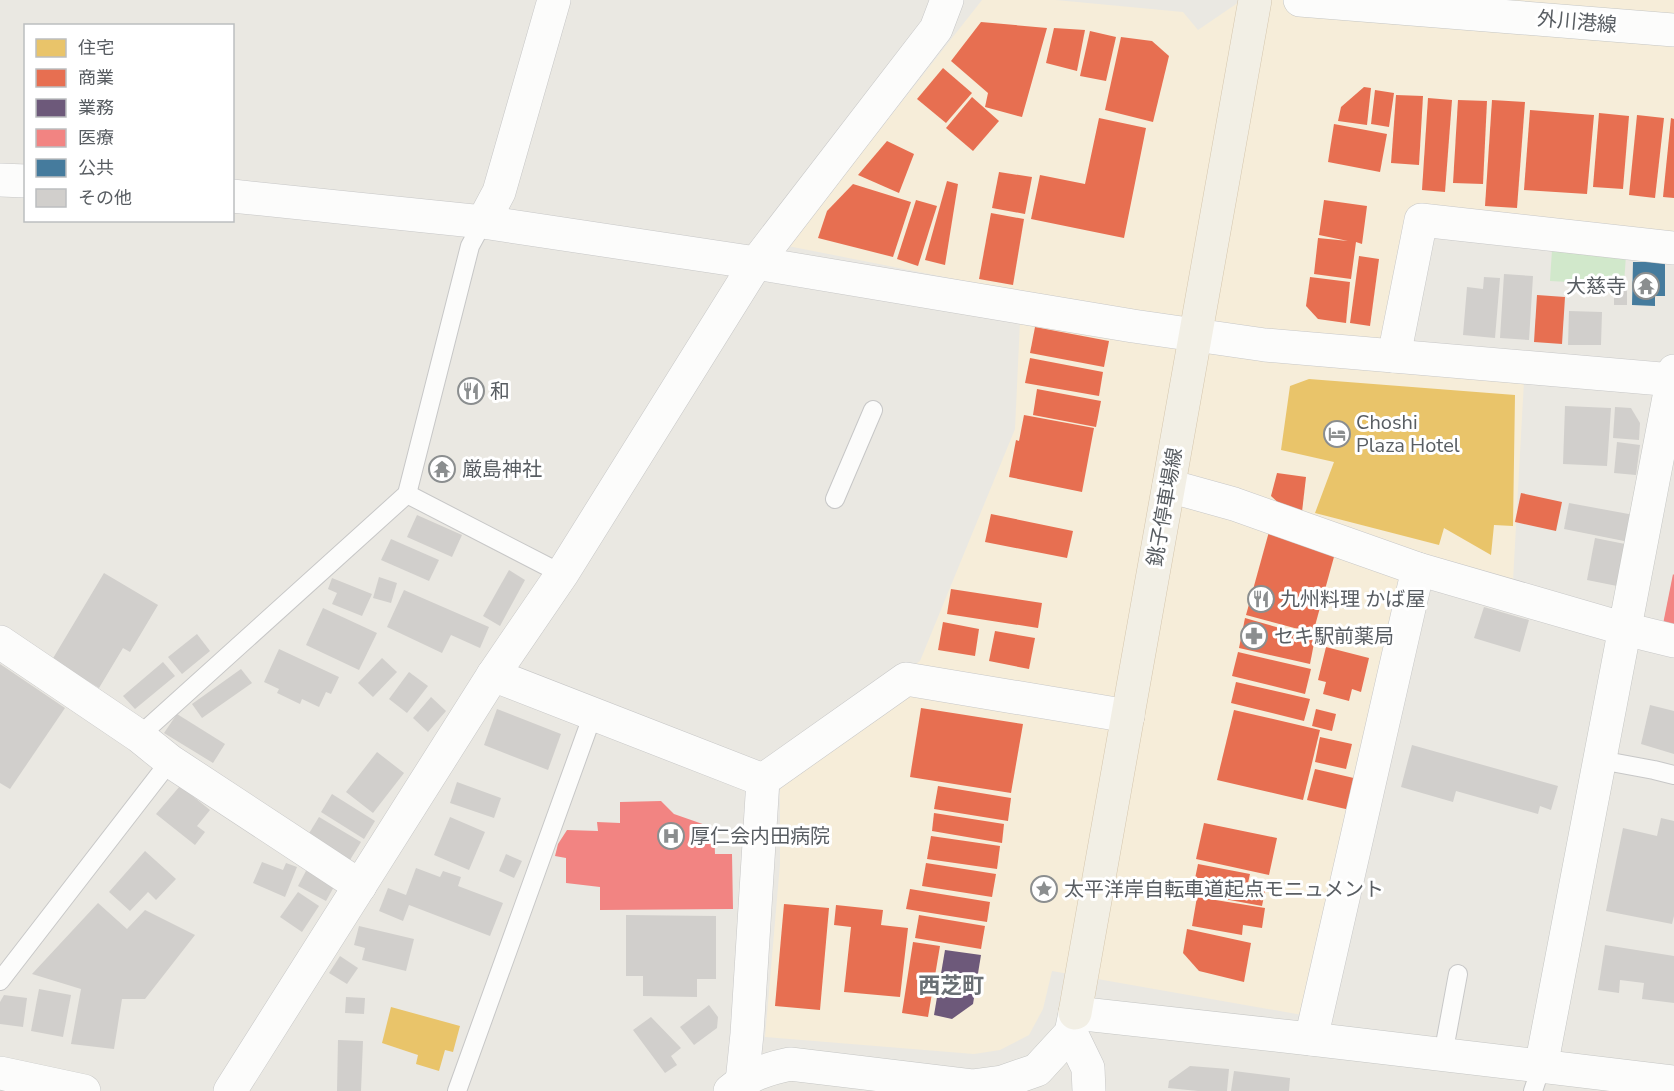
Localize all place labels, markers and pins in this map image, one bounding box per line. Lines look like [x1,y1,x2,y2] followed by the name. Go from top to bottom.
[1631,271,1661,301] temple icon: 大慈寺
[1566,273,1626,300] place label: 大慈寺
[456,376,486,406] restaurant icon: 和
[490,378,510,405] place label: 和
[1356,409,1460,459] place label: Choshi Plaza Hotel
[1322,419,1352,449] hotel icon: Choshi Plaza Hotel
[427,454,457,484] temple icon: 厳島神社
[462,456,542,483] place label: 厳島神社
[1246,584,1276,614] restaurant icon: 九州料理 かば屋
[1280,586,1425,613] place label: 九州料理 かば屋
[1239,621,1269,651] pharmacy icon: セキ駅前薬局
[1274,623,1394,650] place label: セキ駅前薬局
[656,821,686,851] hospital icon: 厚仁会内田病院
[690,823,830,850] place label: 厚仁会内田病院
[1029,874,1059,904] place icon: 太平洋岸自転車道起点モニュメント
[1064,876,1384,903] place label: 太平洋岸自転車道起点モニュメント

